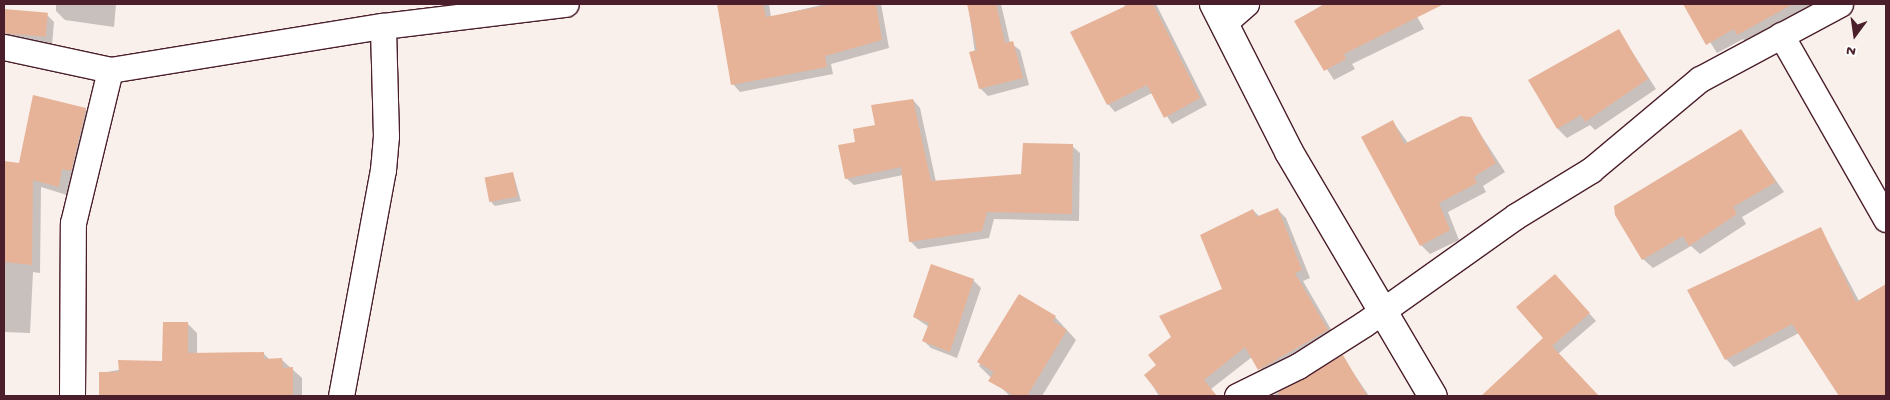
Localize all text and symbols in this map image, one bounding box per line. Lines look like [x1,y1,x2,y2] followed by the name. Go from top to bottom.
[1830,10,1880,60] north arrow
[1845,41,1858,59] text: N

